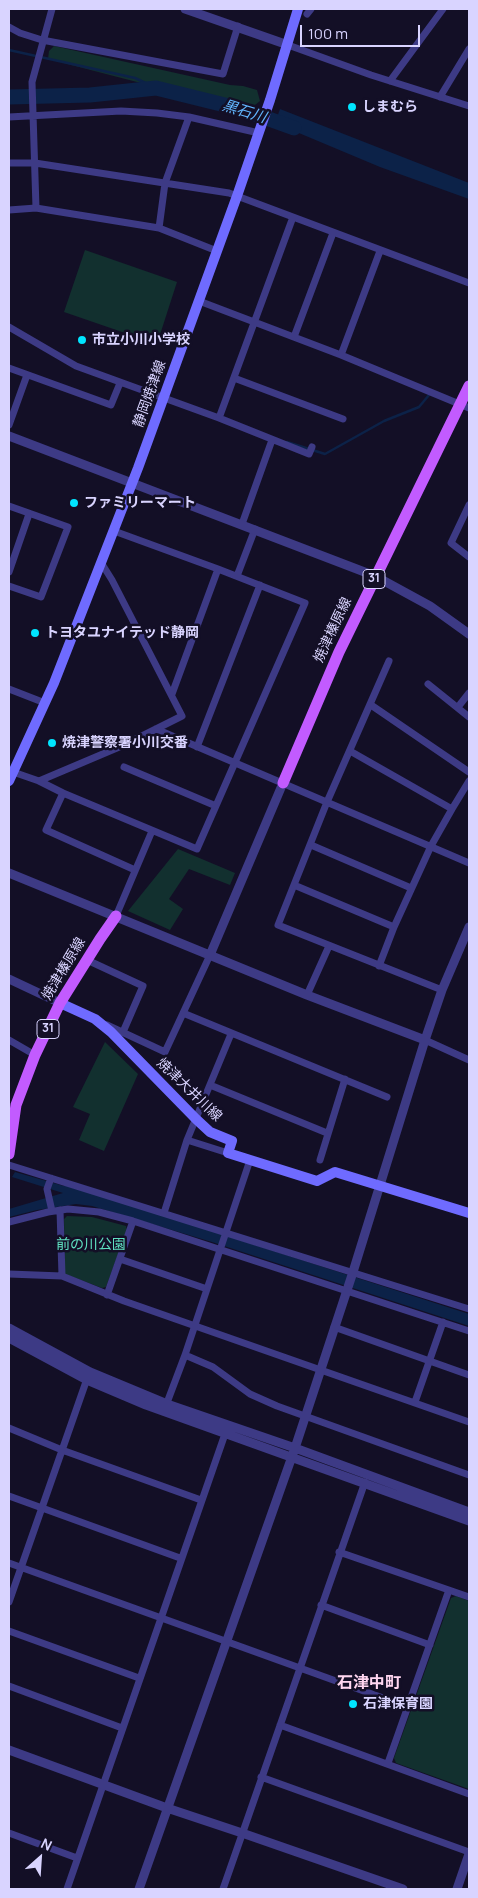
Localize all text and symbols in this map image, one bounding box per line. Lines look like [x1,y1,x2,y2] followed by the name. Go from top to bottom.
[303,15,423,47] scale bar
[308,23,348,44] text: 100 m
[220,97,268,127] water label: 黒石川
[362,99,418,115] place label: しまむら
[346,101,358,113] marker: しまむら
[92,332,190,348] place label: 市立小川小学校
[76,334,88,346] marker: 市立小川小学校
[130,358,170,430] street label: 静岡焼津線
[84,495,196,511] place label: ファミリーマート
[68,497,80,509] marker: ファミリーマート
[363,570,385,588] road number: 31
[311,595,355,665] street label: 焼津榛原線
[45,625,199,641] place label: トヨタユナイテッド静岡
[29,627,41,639] marker: トヨタユナイテッド静岡
[62,735,188,751] place label: 焼津警察署小川交番
[46,737,58,749] marker: 焼津警察署小川交番
[39,935,89,1003] street label: 焼津榛原線
[37,1020,59,1038] road number: 31
[153,1055,225,1125] street label: 焼津大井川線
[56,1237,126,1253] park label: 前の川公園
[337,1674,401,1694] district label: 石津中町
[363,1696,433,1712] place label: 石津保育園
[347,1698,359,1710] marker: 石津保育園
[15,1833,65,1883] north arrow
[38,1833,55,1855] text: N

